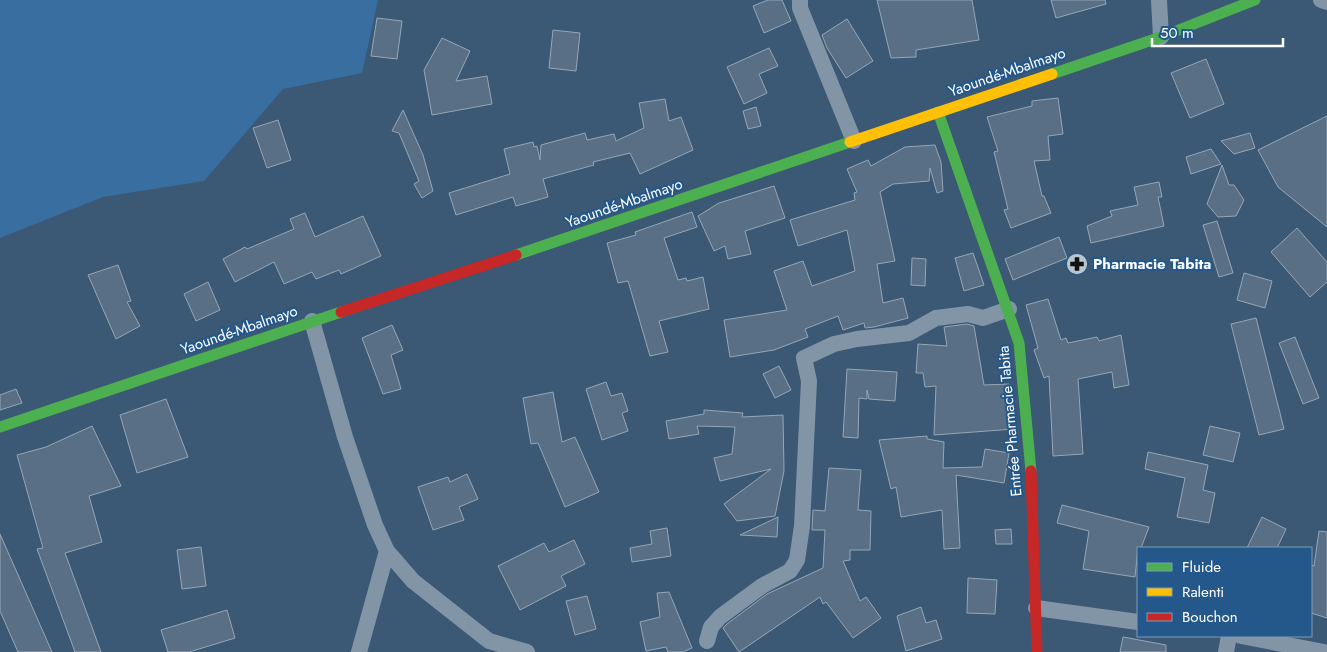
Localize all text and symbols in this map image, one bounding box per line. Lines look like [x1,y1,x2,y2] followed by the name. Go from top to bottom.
[1152,15,1283,47] scale bar
[1160,22,1194,44] text: 50 m
[946,42,1068,102] street label: Yaoundé-Mbalmayo
[563,173,685,233] street label: Yaoundé-Mbalmayo
[1065,252,1089,276] pharmacy icon: Pharmacie Tabita
[1093,253,1211,275] place label: Pharmacie Tabita
[178,300,300,360] street label: Yaoundé-Mbalmayo
[992,345,1028,497] street label: Entrée Pharmacie Tabita
[1137,547,1312,637] legend
[1182,556,1221,578] text: Fluide
[1182,581,1224,603] text: Ralenti
[1182,606,1238,628] text: Bouchon

